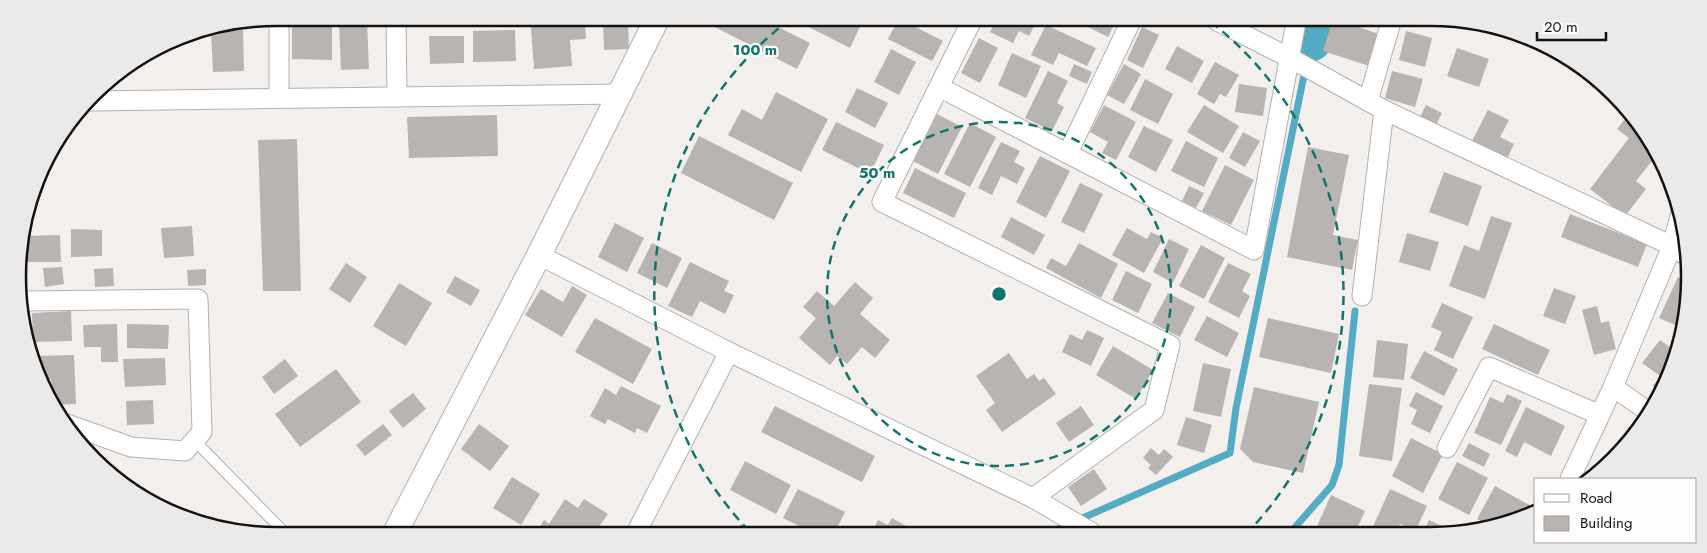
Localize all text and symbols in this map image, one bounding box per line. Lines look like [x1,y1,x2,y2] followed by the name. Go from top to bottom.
[1537,10,1606,42] scale bar
[1544,16,1578,38] text: 20 m
[733,39,777,61] text: 100 m
[859,162,895,184] text: 50 m
[990,285,1008,303] centre of rings
[1534,478,1697,543] legend
[1580,487,1612,509] text: Road
[1580,512,1632,534] text: Building

